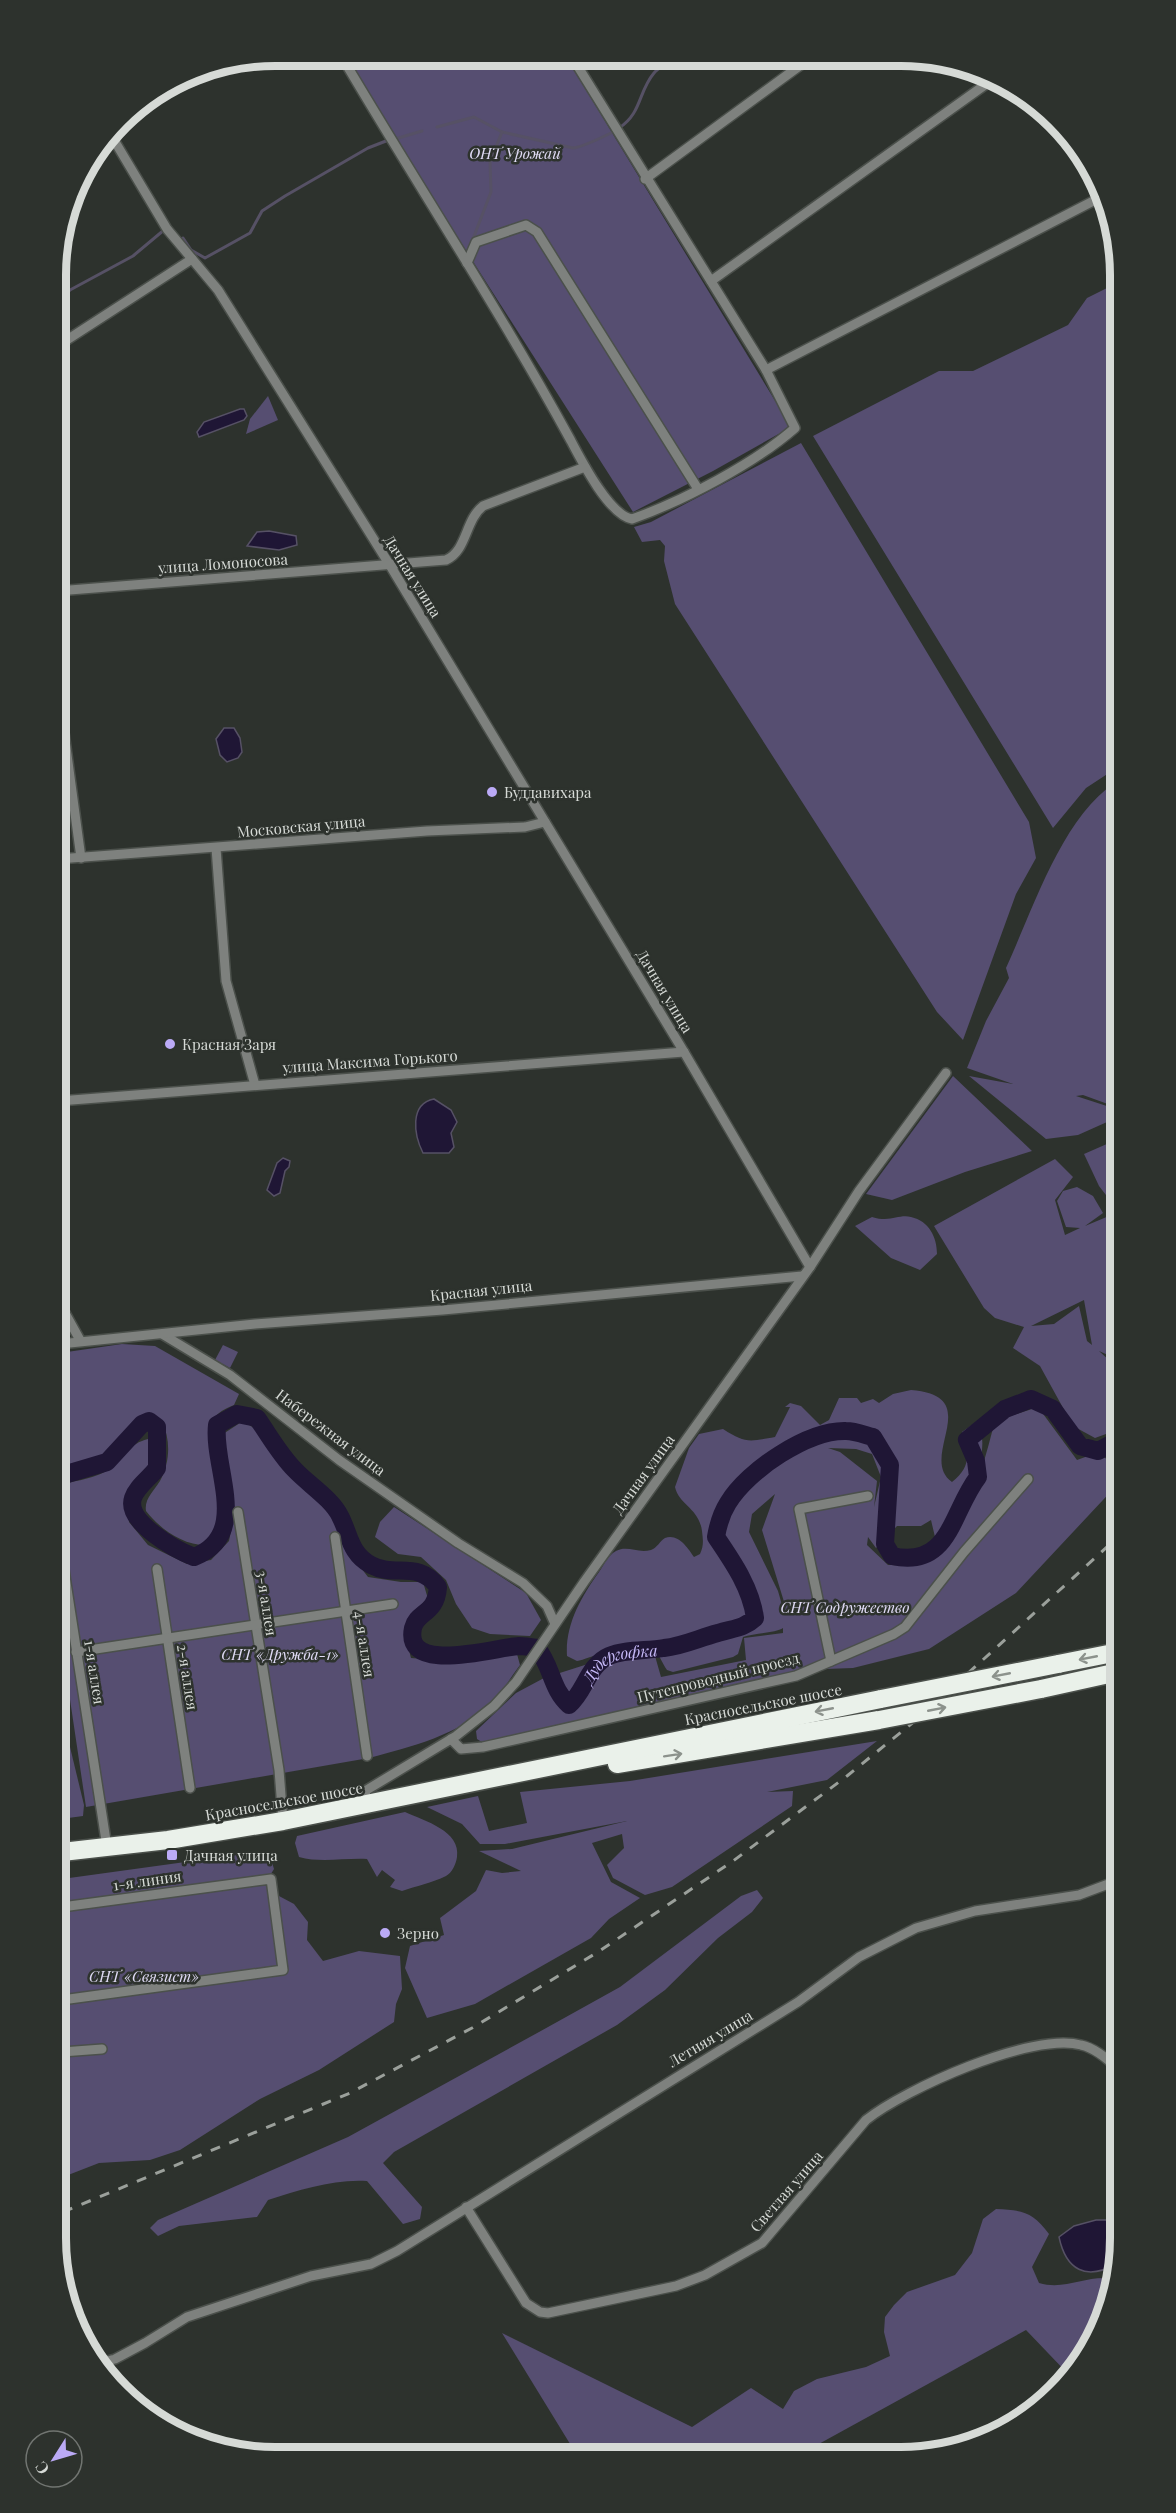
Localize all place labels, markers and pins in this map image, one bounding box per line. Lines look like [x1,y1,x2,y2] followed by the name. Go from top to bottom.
[504,782,592,802] place label: Буддавихара
[485,785,499,799] marker: Буддавихара
[182,1034,276,1054] place label: Красная Заря
[163,1037,177,1051] marker: Красная Заря
[184,1845,278,1865] place label: Дачная улица
[165,1848,179,1862] marker: Дачная улица
[397,1923,439,1943] place label: Зерно
[378,1926,392,1940] marker: Зерно

